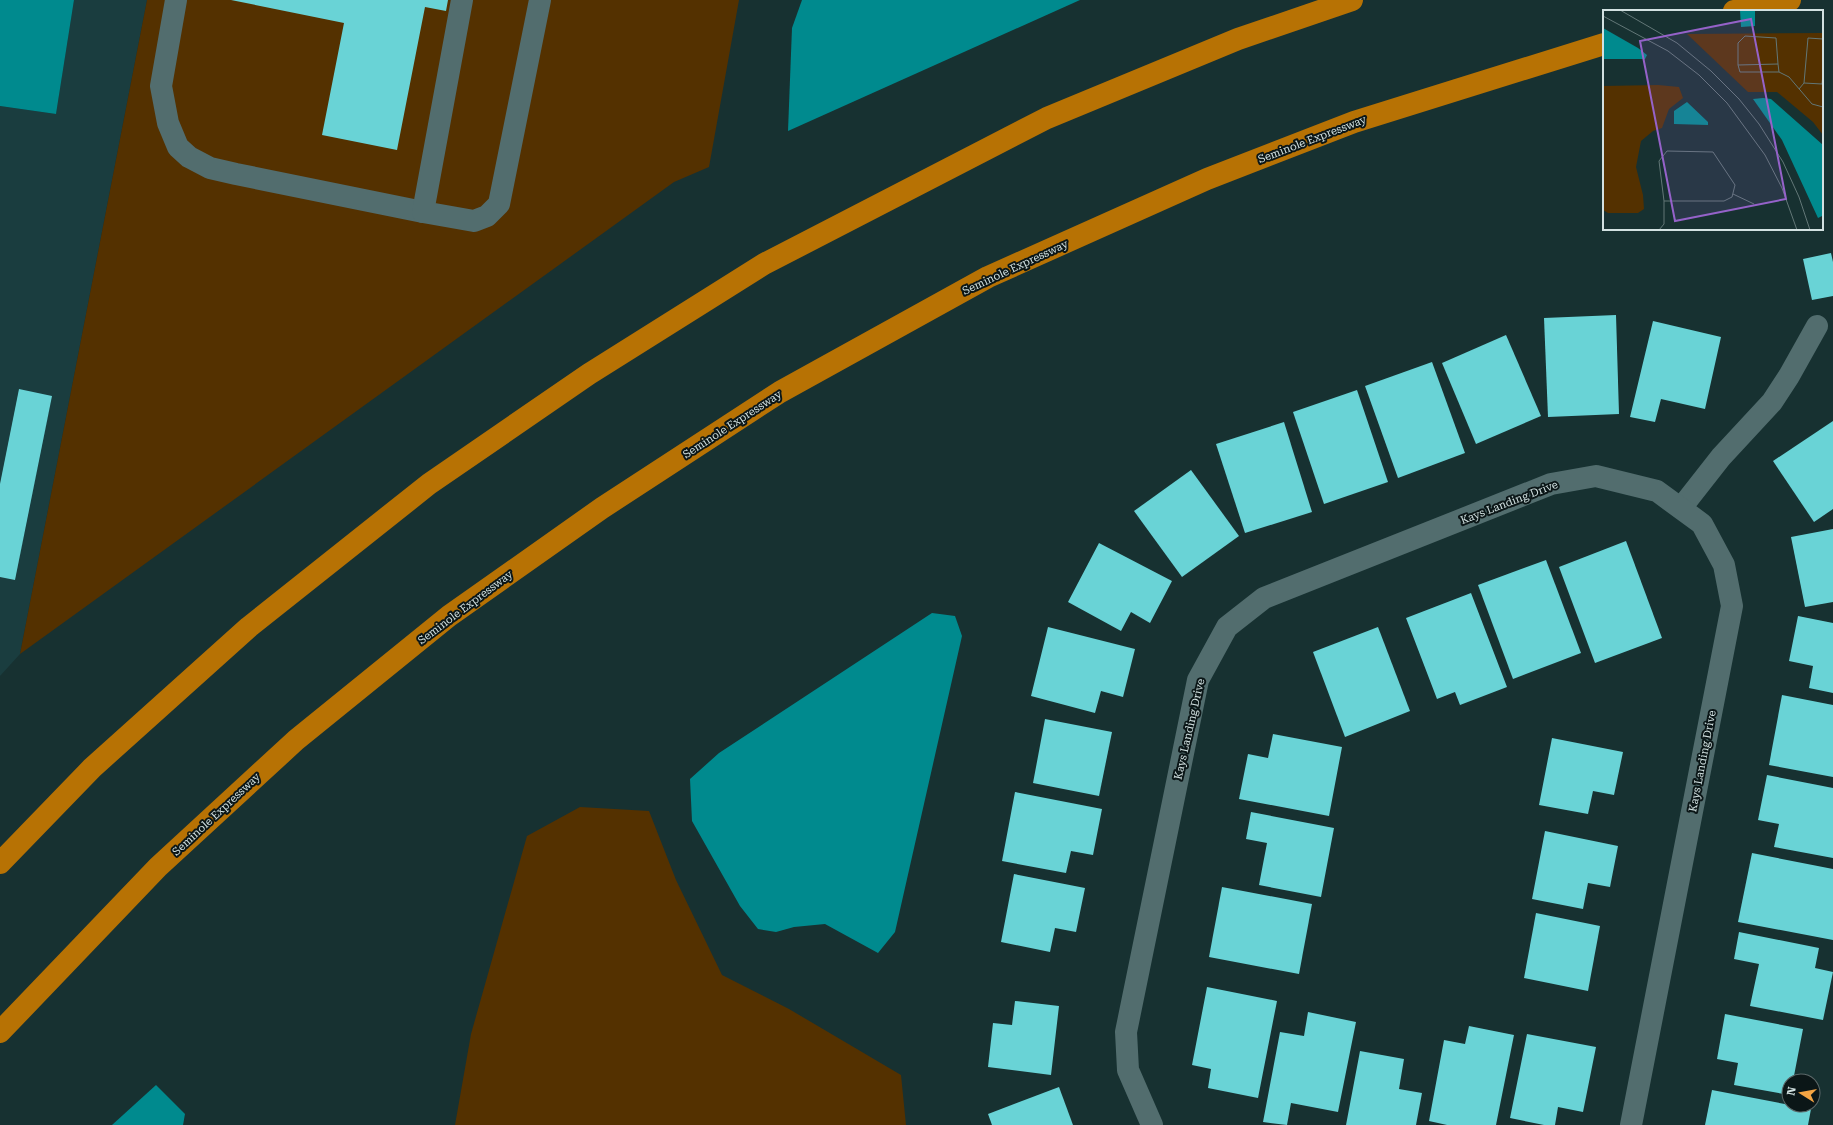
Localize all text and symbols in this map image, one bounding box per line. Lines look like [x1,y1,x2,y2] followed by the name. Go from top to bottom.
[1603,10,1823,230] inset map
[1256,113,1369,166] street label: Seminole Expressway
[960,237,1071,298] street label: Seminole Expressway
[680,387,785,461] street label: Seminole Expressway
[1459,478,1560,527] street label: Kays Landing Drive
[415,567,516,647] street label: Seminole Expressway
[1172,677,1207,781] street label: Kays Landing Drive
[1686,709,1719,813] street label: Kays Landing Drive
[170,770,263,858] street label: Seminole Expressway
[1781,1073,1821,1113] north arrow
[1784,1085,1799,1097] text: N

